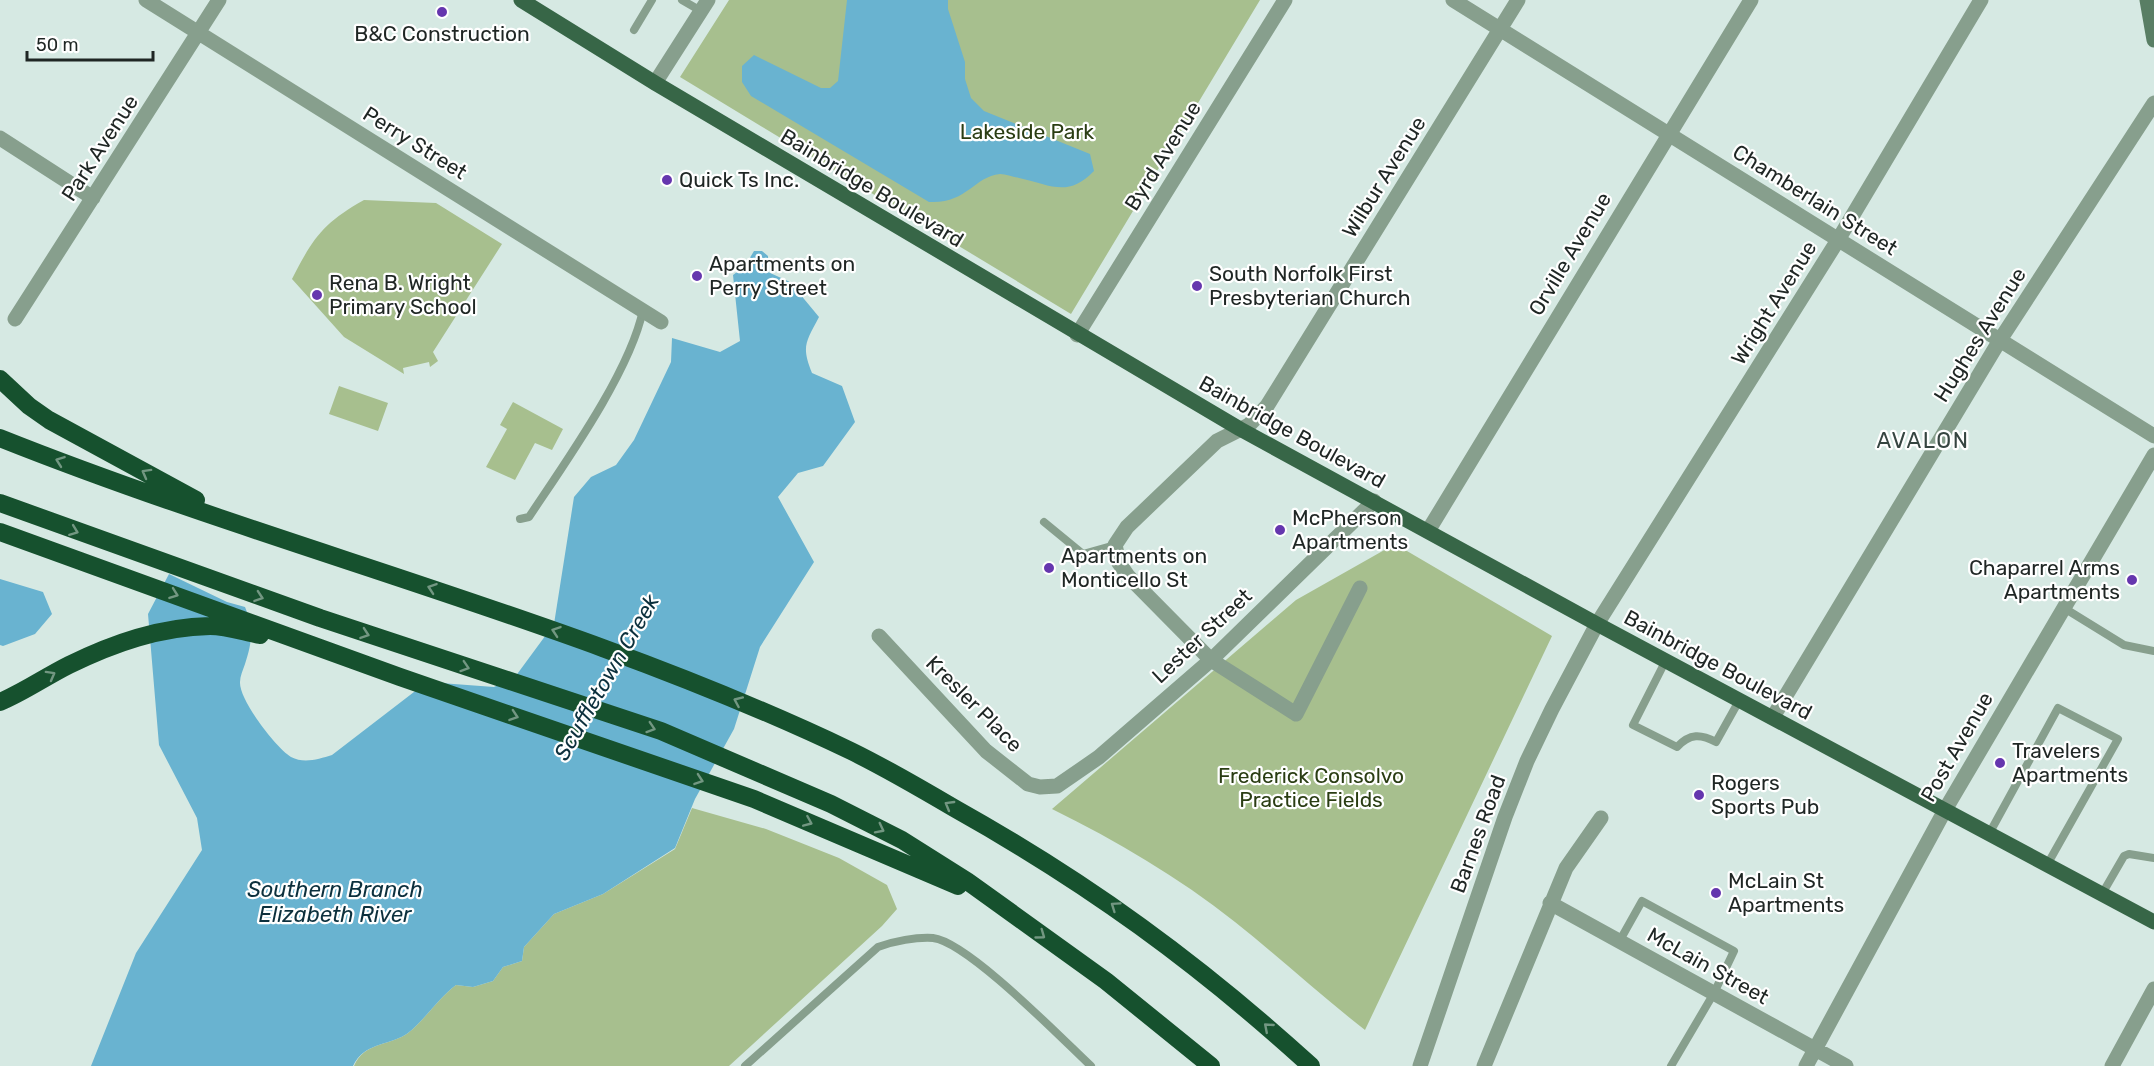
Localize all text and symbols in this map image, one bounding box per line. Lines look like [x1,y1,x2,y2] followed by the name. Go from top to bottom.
[435,5,449,19] marker: B&C Construction
[354,21,530,46] place label: B&C Construction
[27,24,153,62] scale bar
[36,34,79,56] text: 50 m
[56,90,143,206] street label: Park Avenue
[1119,97,1206,215] street label: Byrd Avenue
[359,101,472,184] street label: Perry Street
[1336,112,1431,242] street label: Wilbur Avenue
[960,119,1094,144] park label: Lakeside Park
[776,123,968,252] street label: Bainbridge Boulevard
[1728,139,1902,260] street label: Chamberlain Street
[679,167,799,192] place label: Quick Ts Inc.
[660,173,674,187] marker: Quick Ts Inc.
[1523,188,1616,320] street label: Orville Avenue
[1726,236,1822,369] street label: Wright Avenue
[709,251,855,300] place label: Apartments on Perry Street
[1209,261,1410,310] place label: South Norfolk First Presbyterian Church
[1928,263,2031,406] street label: Hughes Avenue
[690,269,704,283] marker: Apartments on Perry Street
[329,270,477,319] place label: Rena B. Wright Primary School
[1190,279,1204,293] marker: South Norfolk First Presbyterian Church
[310,288,324,302] marker: Rena B. Wright Primary School
[1195,370,1390,493] street label: Bainbridge Boulevard
[1876,427,1970,454] district label: AVALON
[56,456,67,468] one-way arrow
[142,469,153,480] one-way arrow
[1292,505,1408,554] place label: McPherson Apartments
[1273,523,1287,537] marker: McPherson Apartments
[68,524,79,536] one-way arrow
[1061,543,1207,592] place label: Apartments on Monticello St
[1969,555,2120,604] place label: Chaparrel Arms Apartments
[1042,561,1056,575] marker: Apartments on Monticello St
[2125,573,2139,587] marker: Chaparrel Arms Apartments
[427,583,438,596] one-way arrow
[1147,583,1257,688] street label: Lester Street
[168,587,179,599] one-way arrow
[548,589,665,765] water label: Scuffletown Creek
[253,590,264,602] one-way arrow
[1620,604,1816,725] street label: Bainbridge Boulevard
[551,625,562,638] one-way arrow
[359,626,370,639] one-way arrow
[921,650,1028,757] street label: Kresler Place
[459,660,470,673] one-way arrow
[45,671,56,682] one-way arrow
[1915,687,1998,806] street label: Post Avenue
[733,696,744,708] one-way arrow
[509,709,519,722] one-way arrow
[645,721,656,733] one-way arrow
[2012,738,2128,787] place label: Travelers Apartments
[1993,756,2007,770] marker: Travelers Apartments
[1218,763,1404,812] park label: Frederick Consolvo Practice Fields
[1711,770,1819,819] place label: Rogers Sports Pub
[1445,771,1510,896] street label: Barnes Road
[693,773,704,786] one-way arrow
[1692,788,1706,802] marker: Rogers Sports Pub
[944,800,955,812] one-way arrow
[801,815,812,827] one-way arrow
[874,822,885,833] one-way arrow
[1728,868,1844,917] place label: McLain St Apartments
[247,876,423,928] water label: Southern Branch Elizabeth River
[1709,886,1723,900] marker: McLain St Apartments
[1110,902,1121,913] one-way arrow
[1643,922,1773,1009] street label: McLain Street
[1034,928,1045,939] one-way arrow
[1264,1023,1275,1034] one-way arrow

